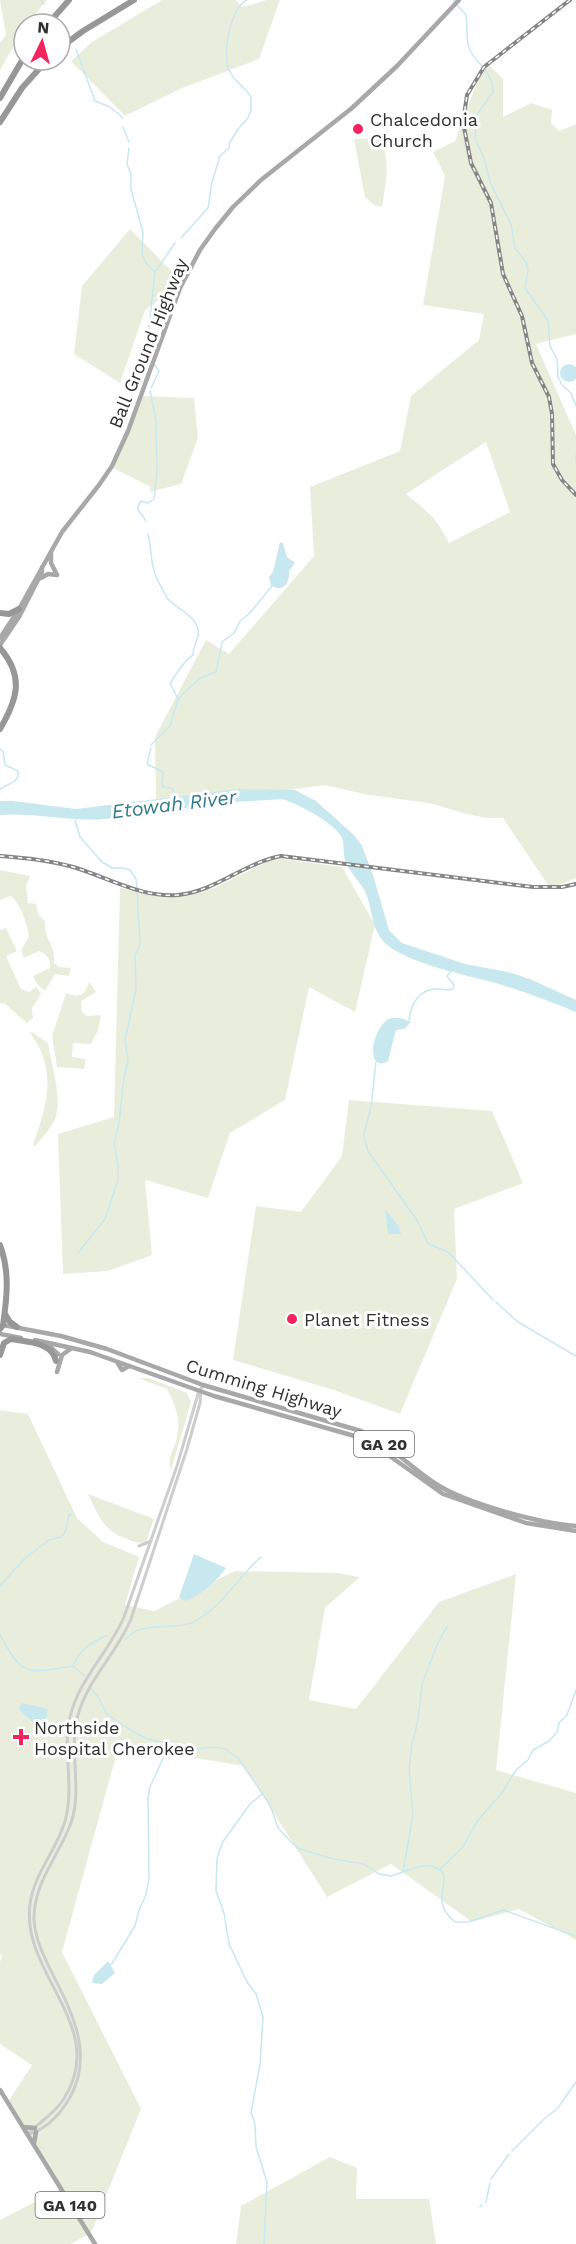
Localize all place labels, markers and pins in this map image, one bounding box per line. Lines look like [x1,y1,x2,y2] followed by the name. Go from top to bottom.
[370,109,478,151] place label: Chalcedonia Church
[351,122,365,136] marker: Chalcedonia Church
[304,1309,429,1330] place label: Planet Fitness
[285,1312,299,1326] marker: Planet Fitness
[34,1717,195,1759] place label: Northside Hospital Cherokee
[12,1728,30,1746] marker: Northside Hospital Cherokee

